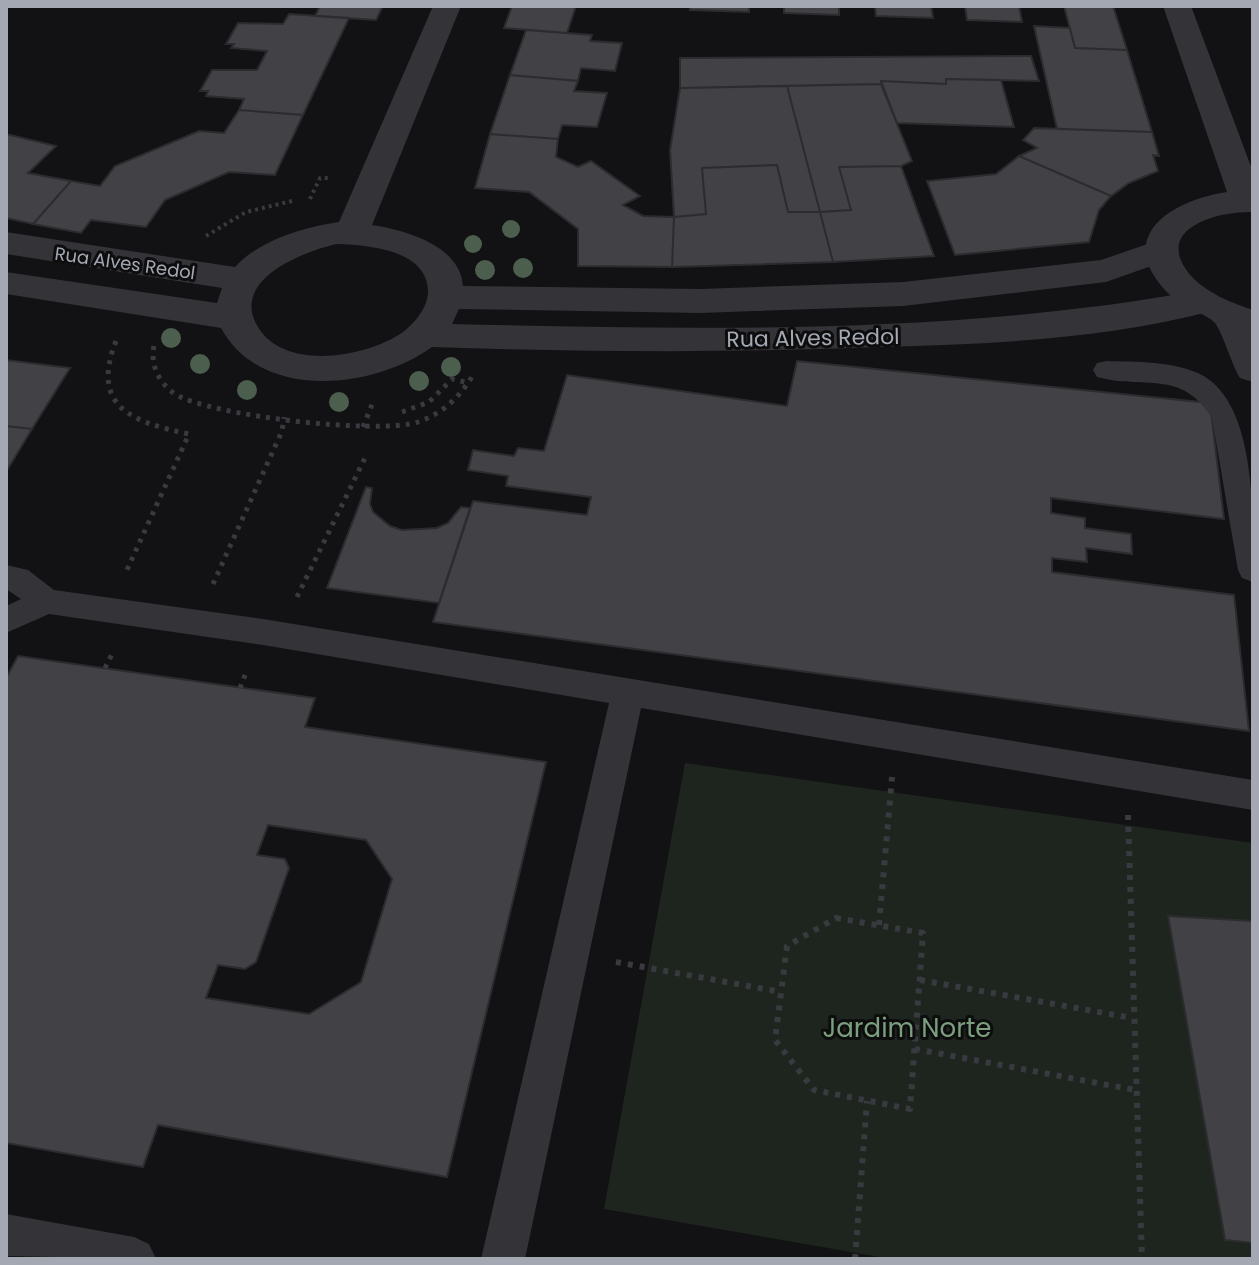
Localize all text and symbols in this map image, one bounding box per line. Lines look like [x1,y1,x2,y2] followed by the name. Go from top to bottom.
[53,241,197,285] street label: Rua Alves Redol
[726,321,900,355] street label: Rua Alves Redol
[823,1010,991,1046] park label: Jardim Norte

